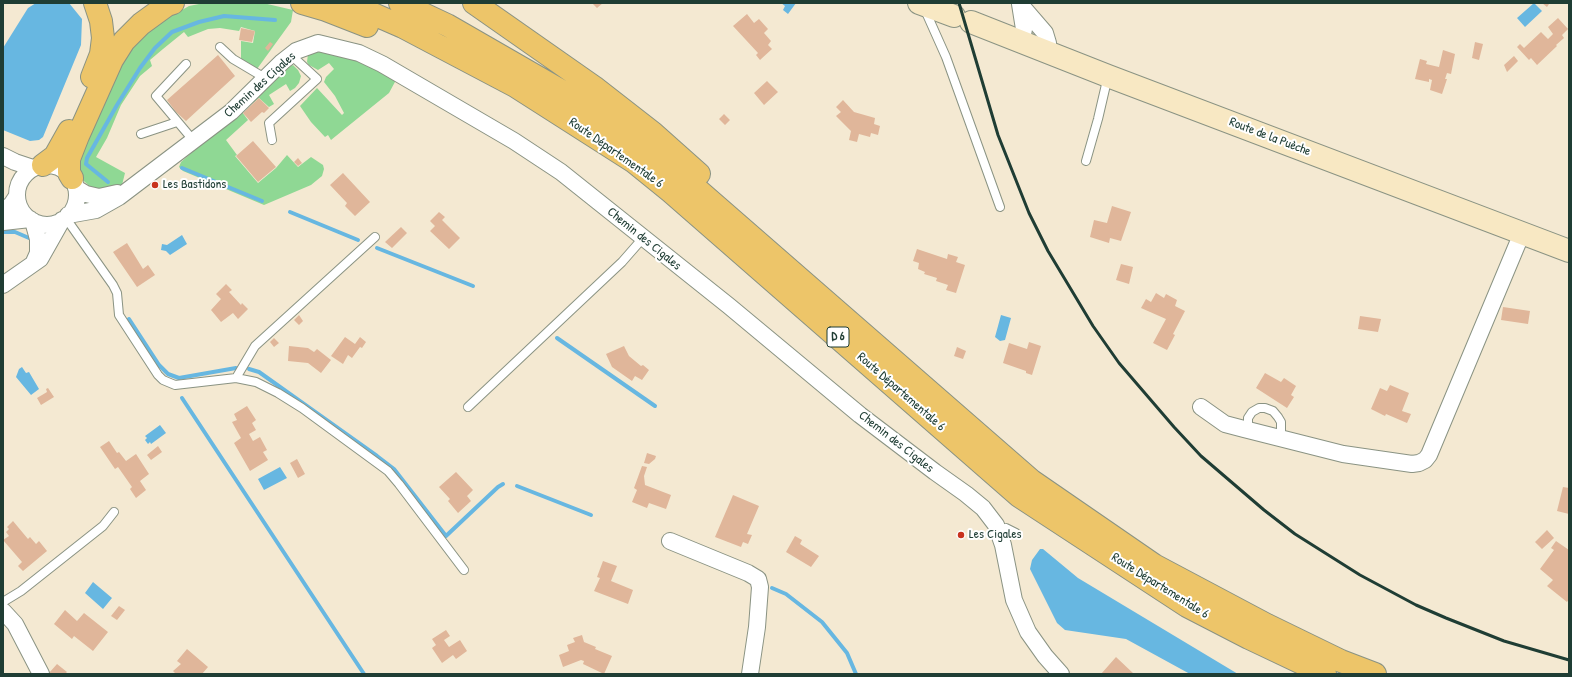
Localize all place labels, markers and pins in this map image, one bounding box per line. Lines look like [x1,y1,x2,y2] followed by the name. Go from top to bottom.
[163,177,226,193] place label: Les Bastidons
[150,180,160,190] marker: Les Bastidons
[969,527,1022,543] place label: Les Cigales
[956,530,966,540] marker: Les Cigales

